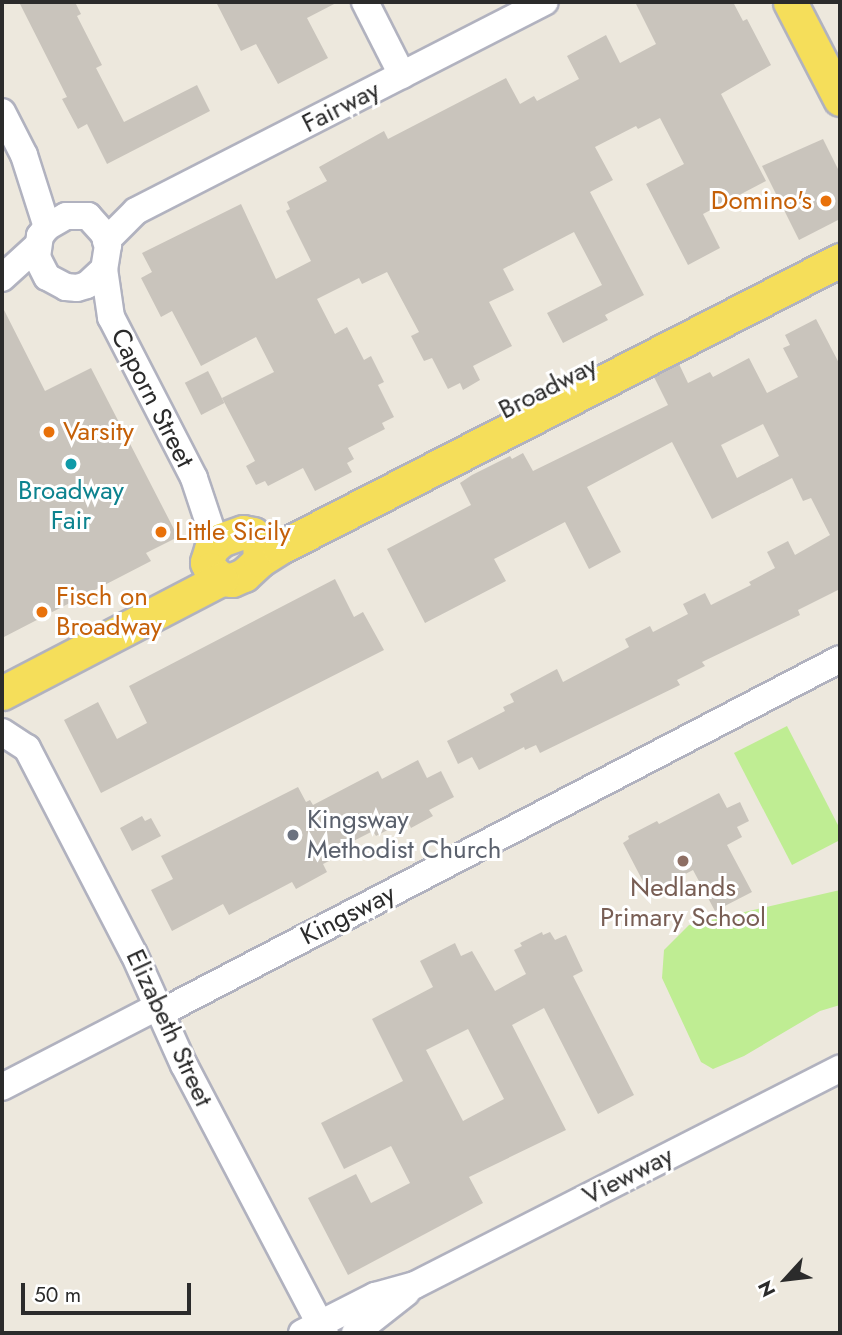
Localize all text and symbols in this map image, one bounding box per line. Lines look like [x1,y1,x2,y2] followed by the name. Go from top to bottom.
[297,74,385,140] street label: Fairway
[711,185,812,217] place label: Domino's
[818,193,834,209] marker: Domino's
[104,323,200,473] street label: Caporn Street
[494,350,602,426] street label: Broadway
[63,416,134,448] place label: Varsity
[41,424,57,440] marker: Varsity
[63,456,79,472] marker: Broadway Fair
[18,475,124,536] place label: Broadway Fair
[175,516,291,548] place label: Little Sicily
[153,524,169,540] marker: Little Sicily
[56,581,162,642] place label: Fisch on Broadway
[34,604,50,620] marker: Fisch on Broadway
[307,804,501,866] place label: Kingsway Methodist Church
[285,827,301,843] marker: Kingsway Methodist Church
[675,853,691,869] marker: Nedlands Primary School
[600,872,766,934] place label: Nedlands Primary School
[296,878,400,952] street label: Kingsway
[119,945,219,1111] street label: Elizabeth Street
[578,1140,678,1212] street label: Viewway
[751,1244,821,1314] north arrow
[24,1268,194,1312] scale bar
[751,1276,782,1302] text: N
[34,1280,81,1310] text: 50 m

